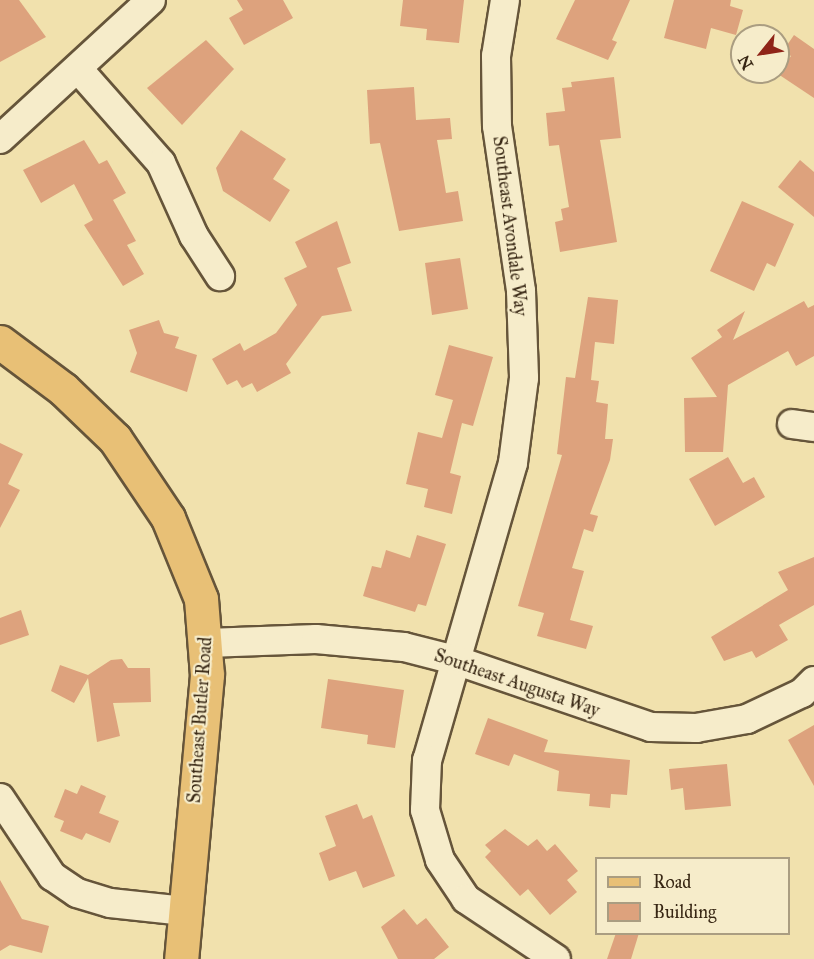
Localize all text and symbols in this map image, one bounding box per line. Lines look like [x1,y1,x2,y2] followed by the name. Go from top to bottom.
[730,24,790,84] north arrow
[734,52,757,73] text: N
[488,135,532,317] street label: Southeast Avondale Way
[183,636,217,804] street label: Southeast Butler Road
[431,645,603,721] street label: Southeast Augusta Way
[595,857,790,935] legend
[653,871,691,893] text: Road
[653,901,716,923] text: Building

